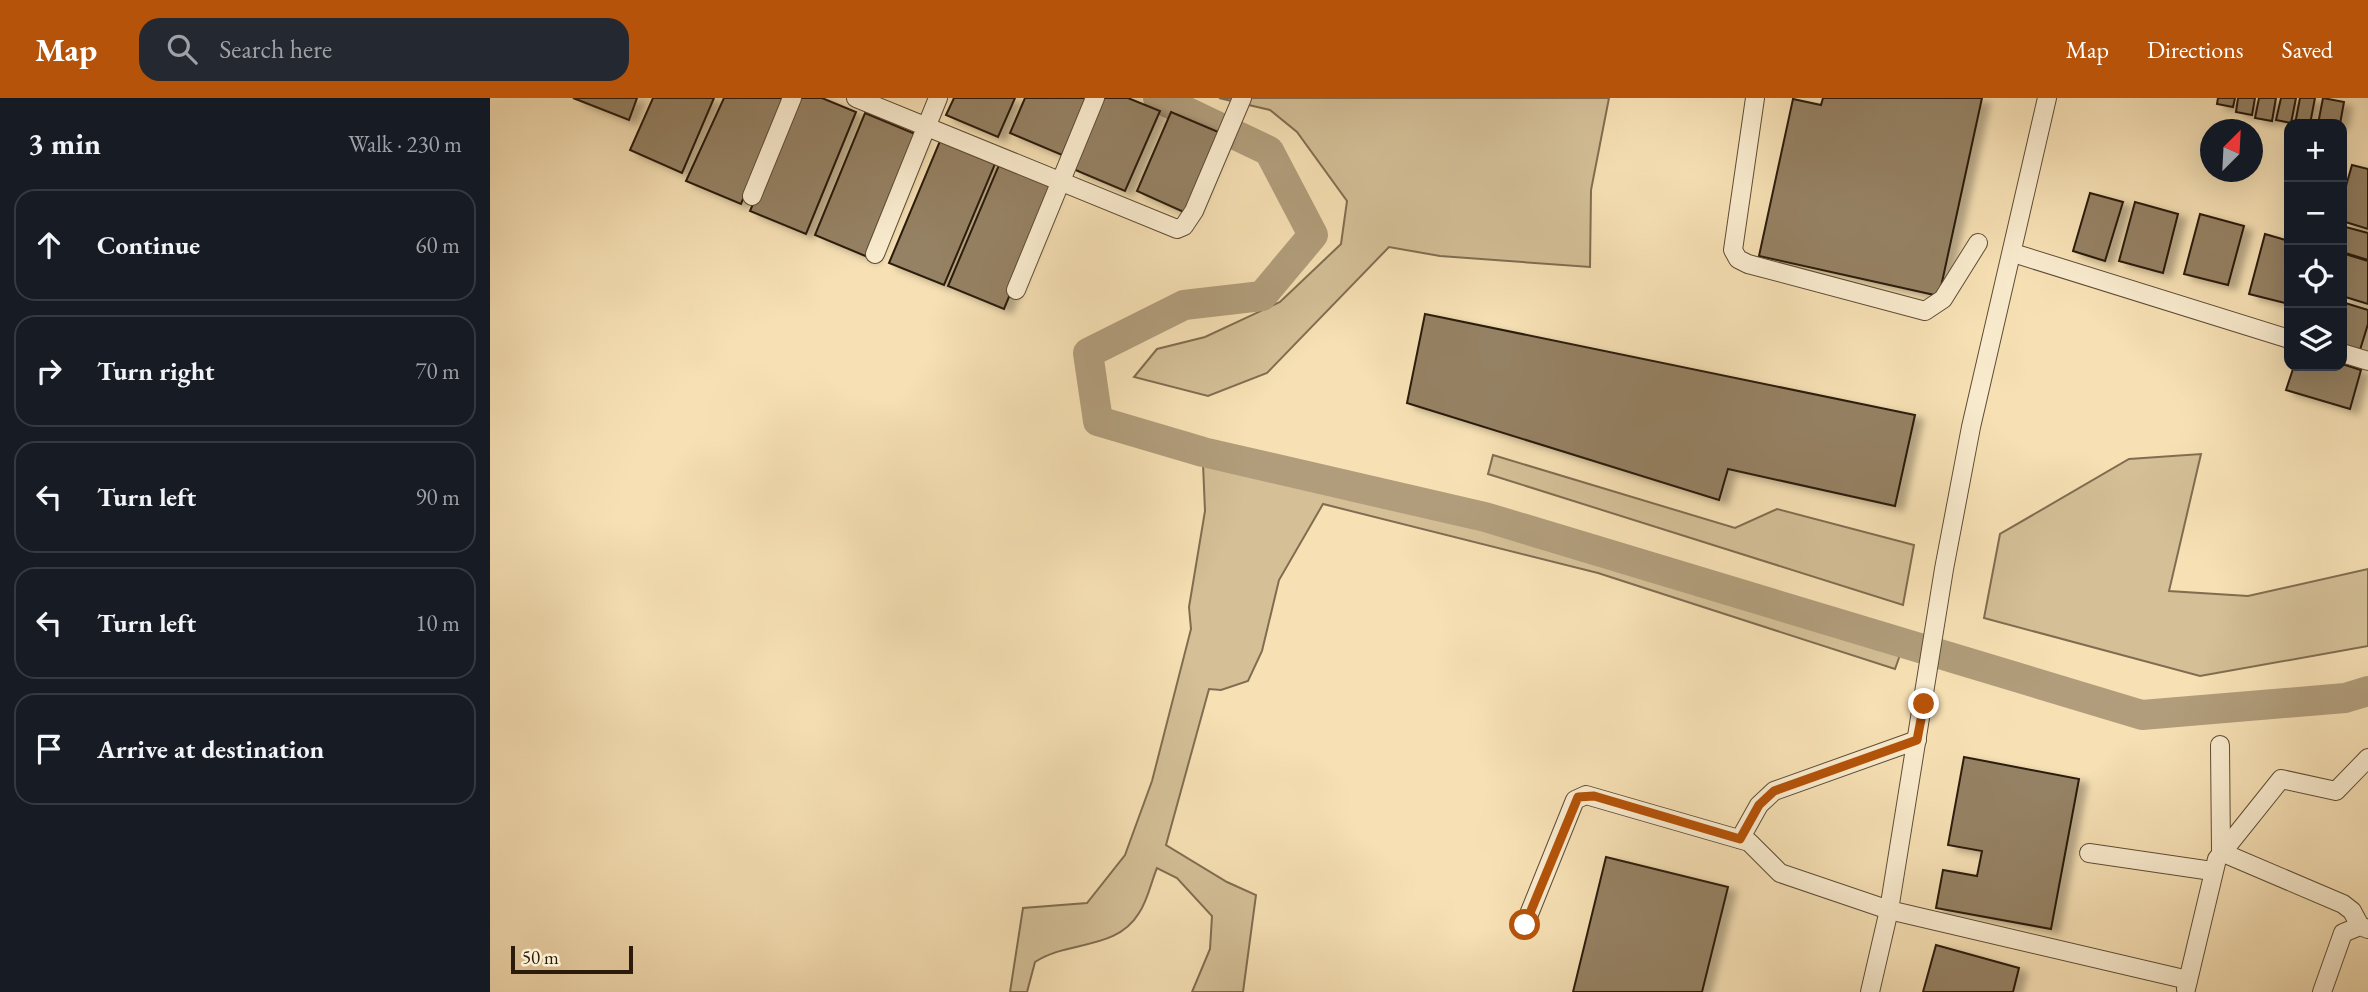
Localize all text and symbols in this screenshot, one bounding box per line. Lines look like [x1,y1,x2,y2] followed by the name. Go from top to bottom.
[139,18,629,81] search box
[35,28,97,71] text: Map
[163,30,201,68] icon: search
[219,32,332,66] text: Search here
[2066,34,2109,65] text: Map
[2147,34,2244,65] text: Directions
[2282,34,2333,65] text: Saved
[2200,119,2263,182] north arrow
[2284,119,2347,371] map controls
[2284,119,2347,182] button: +
[28,124,101,163] text: 3 min
[348,129,462,159] text: Walk · 230 m
[2284,182,2347,245] button: −
[30,226,68,264] icon: ahead
[97,228,200,262] text: Continue
[415,230,460,260] text: 60 m
[2284,245,2347,308] button: locate
[2284,308,2347,371] button: layers
[30,352,68,390] icon: right
[97,354,215,388] text: Turn right
[415,356,460,386] text: 70 m
[30,478,68,516] icon: left
[97,480,196,514] text: Turn left
[415,482,460,512] text: 90 m
[30,604,68,642] icon: left
[97,606,196,640] text: Turn left
[415,608,460,638] text: 10 m
[1908,688,1939,719] route end
[30,730,68,768] icon: arrive
[97,732,324,766] text: Arrive at destination
[1509,909,1540,940] route start
[511,943,634,975] scale bar
[522,945,559,970] text: 50 m

